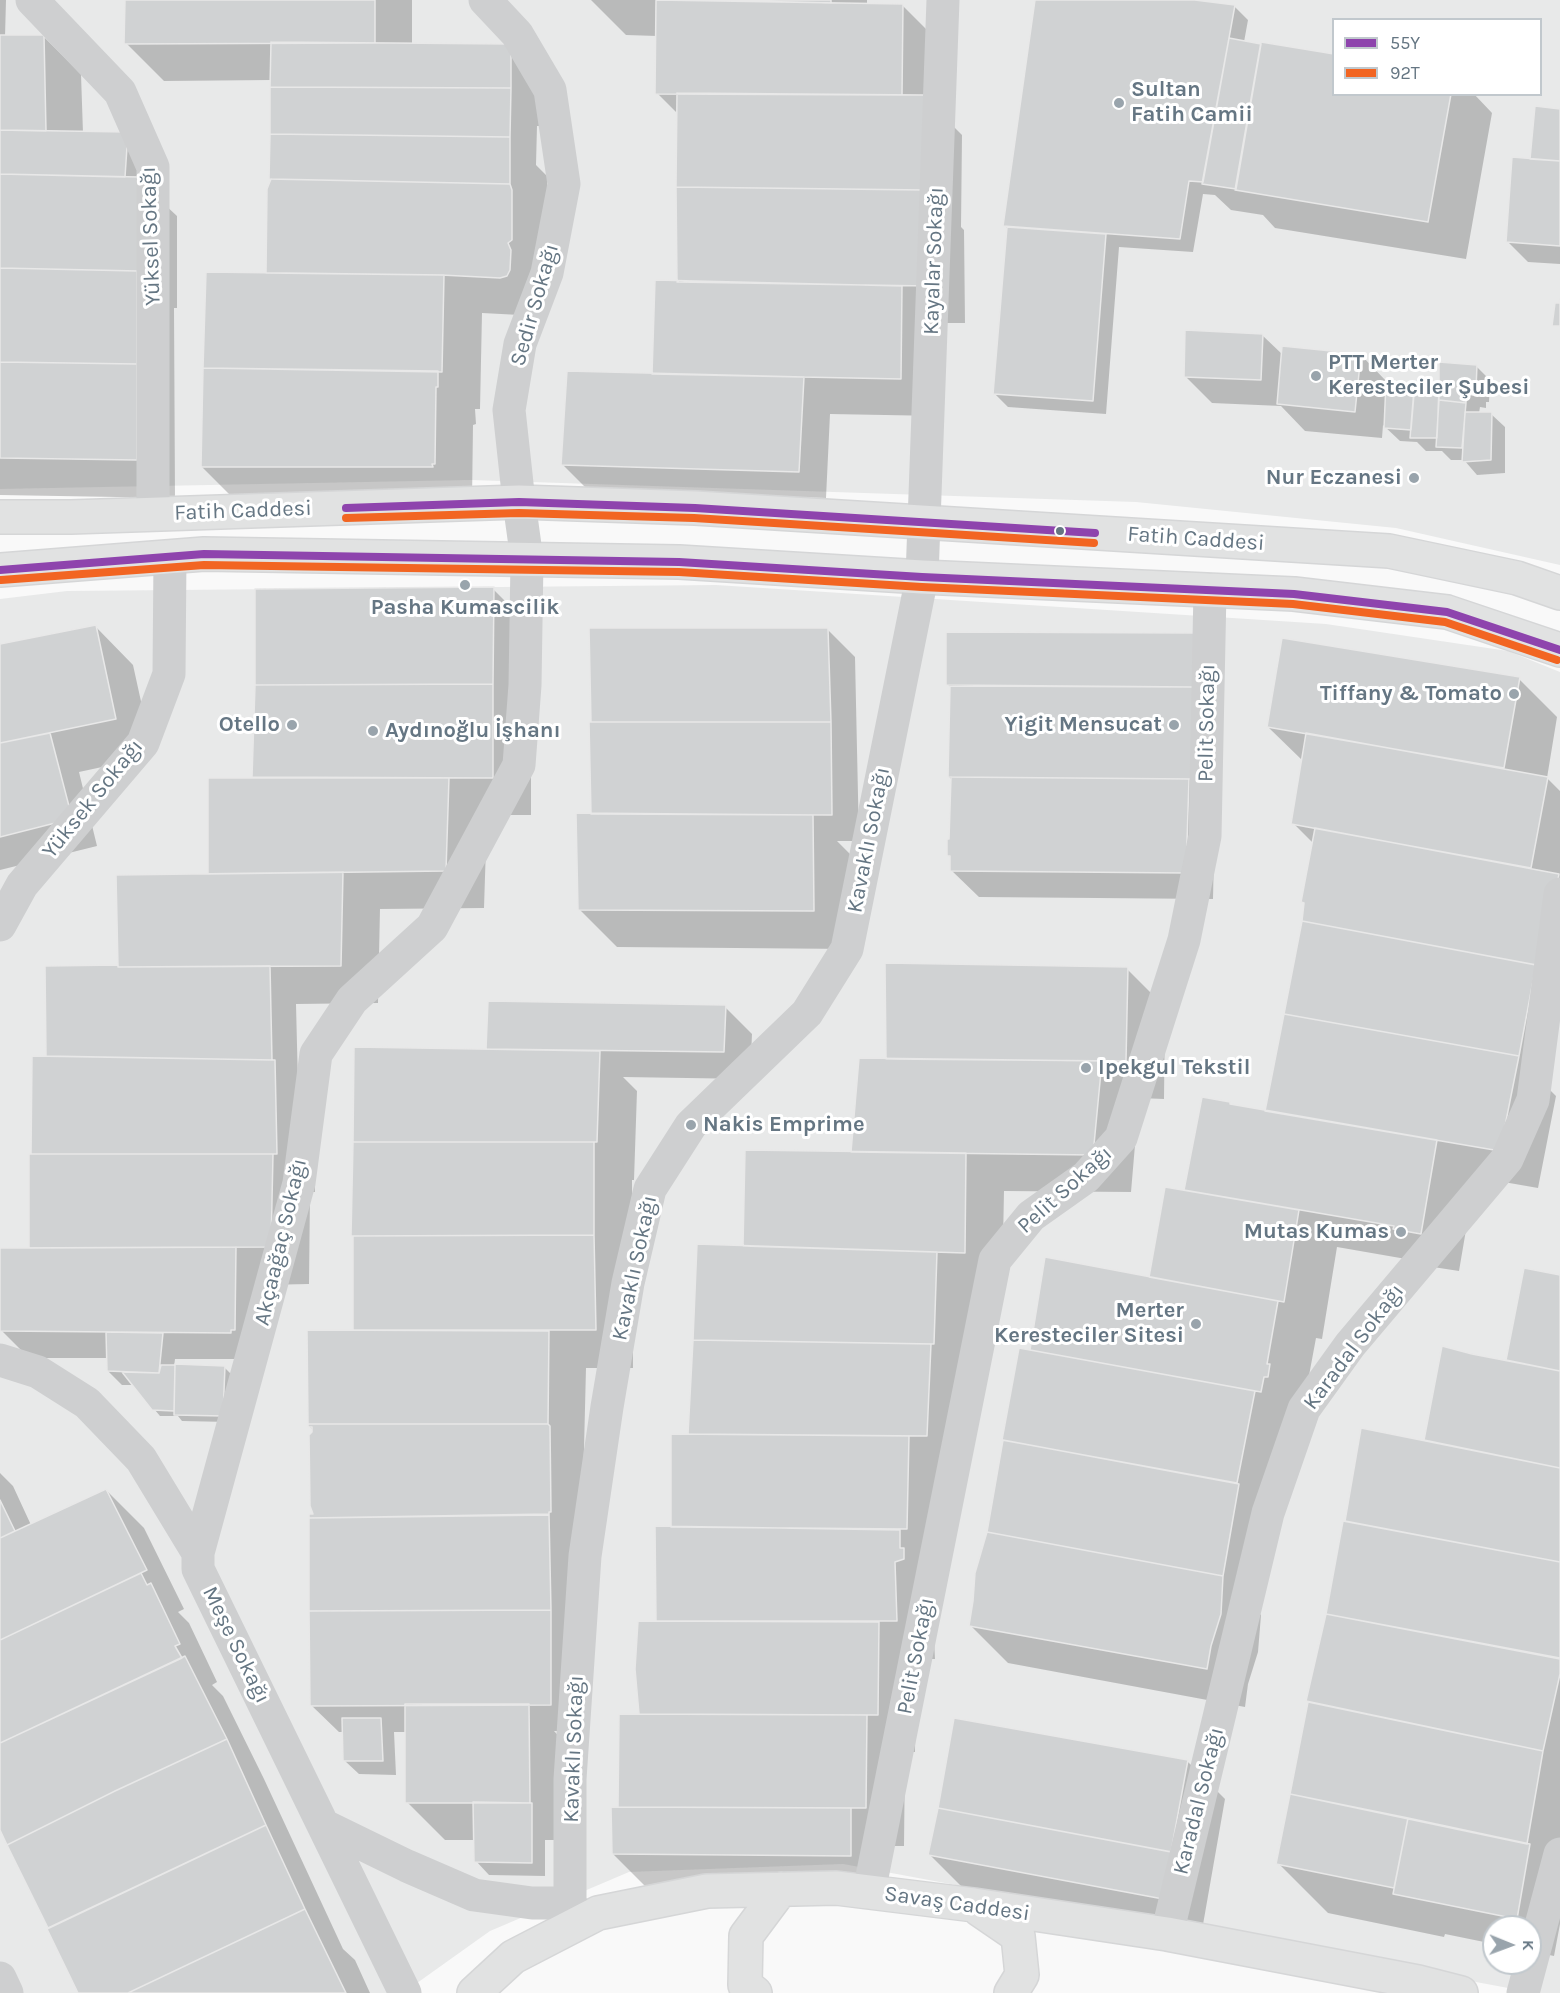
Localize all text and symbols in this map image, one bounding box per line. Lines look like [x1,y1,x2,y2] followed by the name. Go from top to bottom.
[1332,18,1542,96] legend
[1390,32,1420,54] text: 55Y
[1390,62,1420,84] text: 92T
[1131,77,1253,128] place label: Sultan Fatih Camii
[1112,96,1126,110] marker: Sultan Fatih Camii
[135,166,167,306] street label: Yüksel Sokağı
[918,187,950,335] street label: Kayalar Sokağı
[505,241,565,369] street label: Sedir Sokağı
[1328,350,1530,402] place label: PTT Merter Keresteciler Şubesi
[1309,369,1323,383] marker: PTT Merter Keresteciler Şubesi
[1266,465,1402,491] place label: Nur Eczanesi
[1407,471,1421,485] marker: Nur Eczanesi
[174,495,312,527] street label: Fatih Caddesi
[1126,521,1266,557] street label: Fatih Caddesi
[1054,525,1066,537] unlabelled marker
[458,578,472,592] marker: Pasha Kumascilik
[371,595,559,621] place label: Pasha Kumascilik
[1193,664,1221,782] street label: Pelit Sokağı
[1320,681,1502,707] place label: Tiffany & Tomato
[1507,687,1521,701] marker: Tiffany & Tomato
[219,712,280,738] place label: Otello
[1004,712,1162,738] place label: Yigit Mensucat
[285,718,299,732] marker: Otello
[385,718,561,744] place label: Aydınoğlu İşhanı
[1167,718,1181,732] marker: Yigit Mensucat
[366,724,380,738] marker: Aydınoğlu İşhanı
[37,734,149,864] street label: Yüksek Sokağı
[842,765,896,915] street label: Kavaklı Sokağı
[1098,1055,1250,1081] place label: Ipekgul Tekstil
[1079,1061,1093,1075] marker: Ipekgul Tekstil
[703,1112,865,1138] place label: Nakis Emprime
[684,1118,698,1132] marker: Nakis Emprime
[1012,1141,1118,1239] street label: Pelit Sokağı
[249,1156,313,1328] street label: Akçaağaç Sokağı
[607,1193,663,1343] street label: Kavaklı Sokağı
[1244,1219,1389,1245] place label: Mutas Kumas
[1394,1225,1408,1239] marker: Mutas Kumas
[1298,1279,1410,1415] street label: Karadal Sokağı
[994,1298,1184,1350] place label: Merter Keresteciler Sitesi
[1189,1317,1203,1331] marker: Merter Keresteciler Sitesi
[196,1582,276,1708] street label: Meşe Sokağı
[892,1595,940,1717] street label: Pelit Sokağı
[558,1675,590,1823] street label: Kavaklı Sokağı
[1168,1725,1230,1877] street label: Karadal Sokağı
[883,1881,1031,1927] street label: Savaş Caddesi
[1482,1915,1542,1975] north arrow
[1519,1940,1538,1951] text: K

